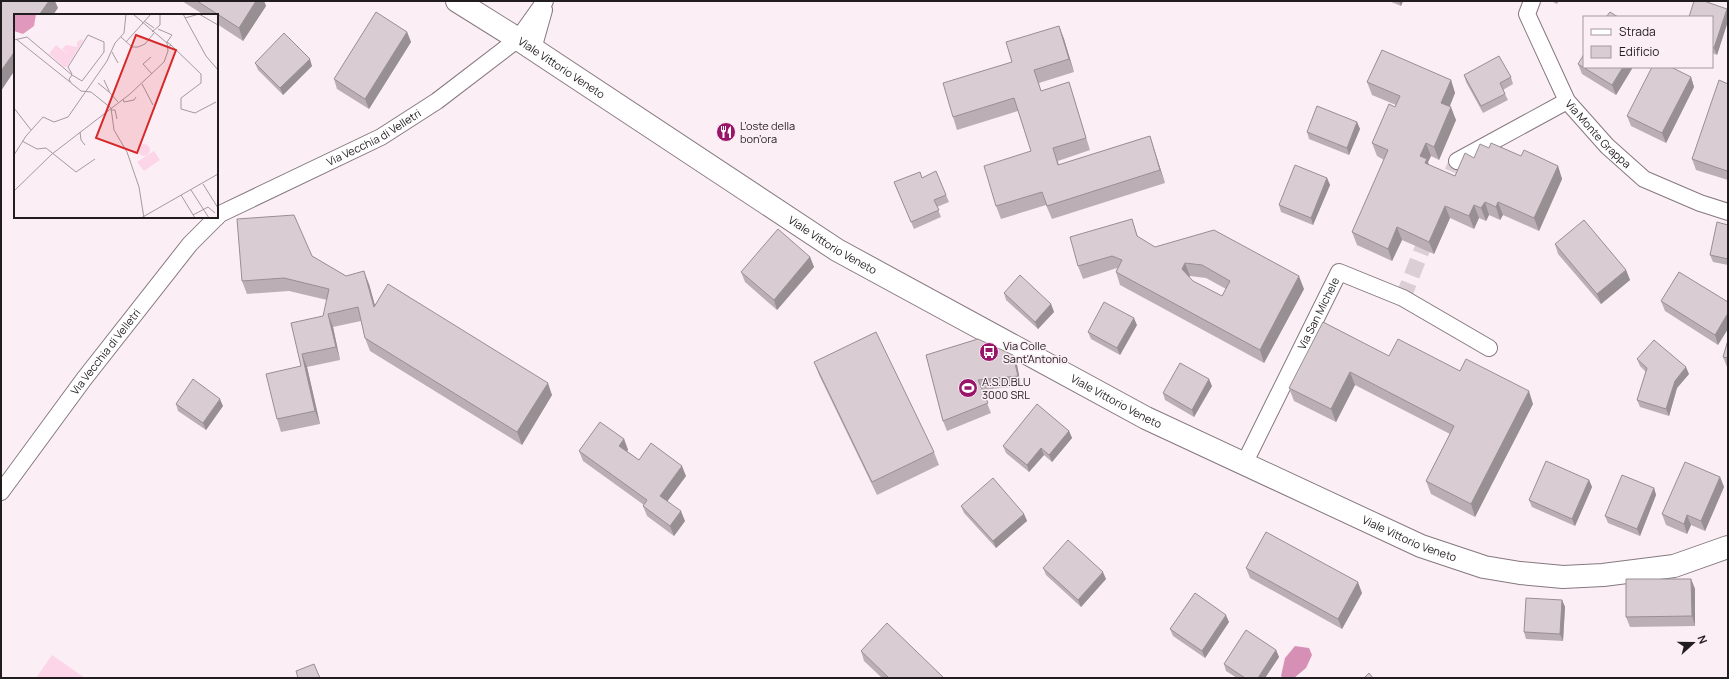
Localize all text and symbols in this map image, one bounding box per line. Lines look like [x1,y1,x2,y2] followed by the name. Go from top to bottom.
[14,14,218,218] inset map
[1583,16,1713,68] legend
[1619,23,1656,40] text: Strada
[515,33,608,102] street label: Viale Vittorio Veneto
[1619,43,1659,60] text: Edificio
[1562,96,1635,171] street label: Via Monte Grappa
[324,105,424,169] street label: Via Vecchia di Velletri
[740,118,795,146] place label: L’oste della bon’ora
[715,121,737,143] restaurant icon: L’oste della bon’ora
[786,212,880,278] street label: Viale Vittorio Veneto
[1294,274,1343,352] street label: Via San Michele
[67,305,144,398] street label: Via Vecchia di Velletri
[1003,338,1068,366] place label: Via Colle Sant'Antonio
[978,341,1000,363] bus stop icon: Via Colle Sant'Antonio
[1068,371,1165,432] street label: Viale Vittorio Veneto
[982,374,1031,402] place label: A.S.D.BLU 3000 SRL
[957,377,979,399] sports icon: A.S.D.BLU 3000 SRL
[1360,512,1459,565] street label: Viale Vittorio Veneto
[1673,623,1713,663] north arrow
[1694,633,1711,646] text: N

